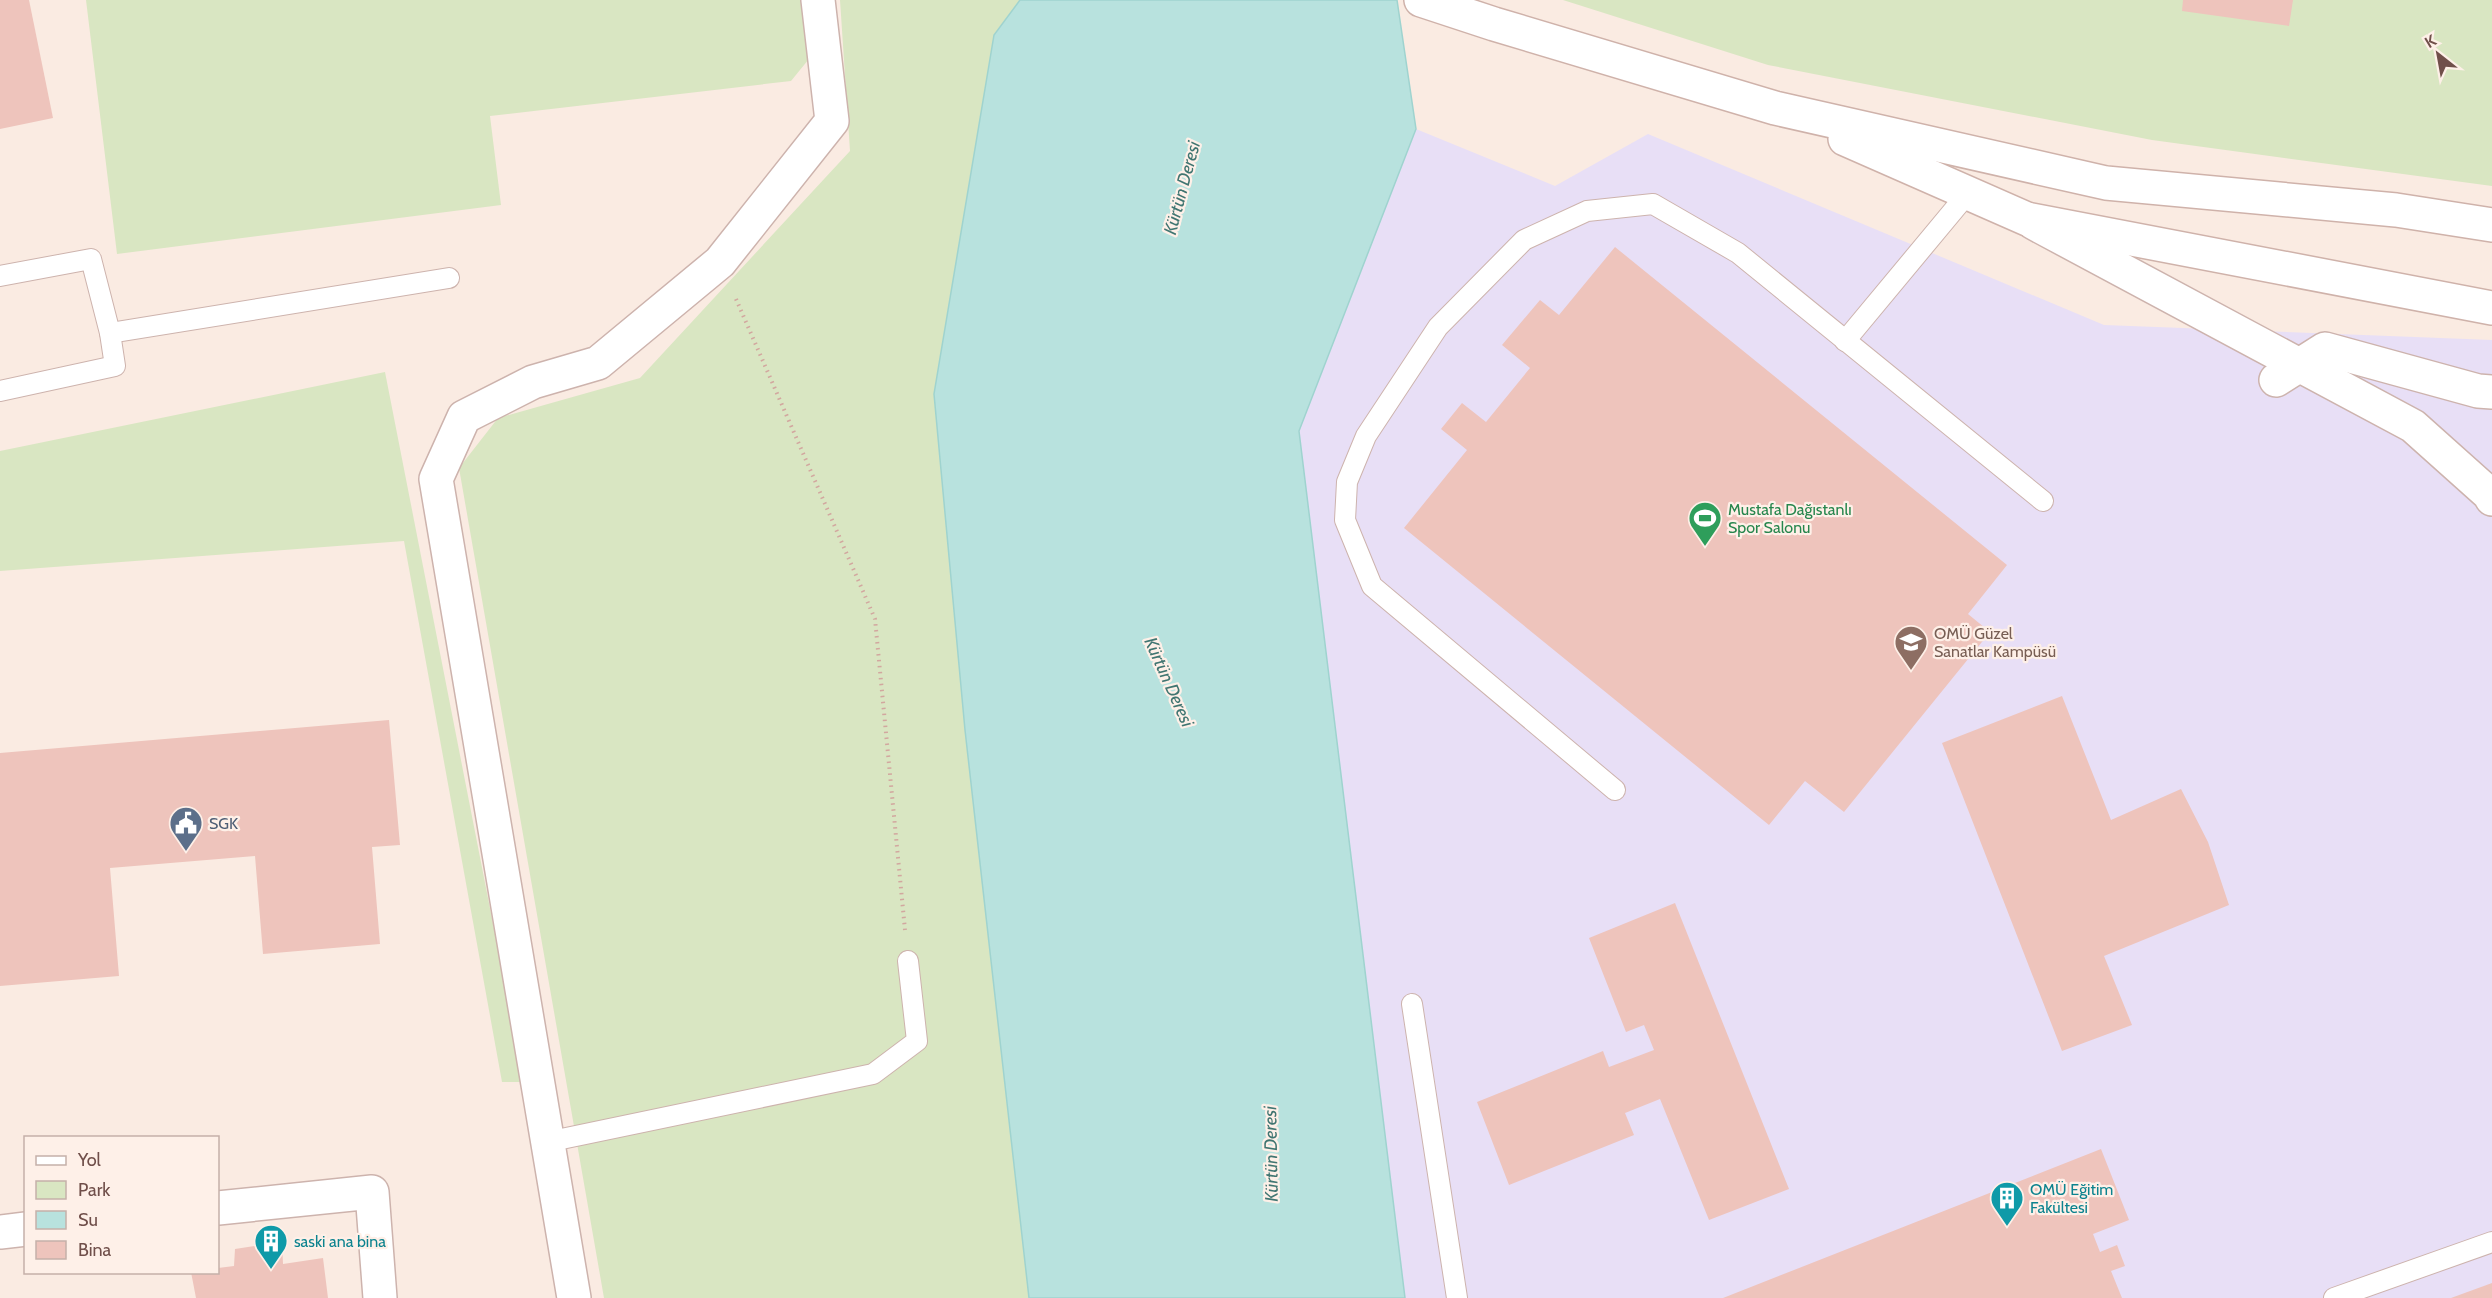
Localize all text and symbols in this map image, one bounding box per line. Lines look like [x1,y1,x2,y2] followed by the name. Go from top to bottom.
[2408,24,2468,84] north arrow
[2421,31,2440,52] text: K
[1159,138,1205,237] water label: Kürtün Deresi
[1687,500,1723,547] sports icon: Mustafa Dağıstanlı Spor Salonu
[1728,500,1852,537] place label: Mustafa Dağıstanlı Spor Salonu
[1893,624,1929,671] school or university icon: OMÜ Güzel Sanatlar Kampüsü
[1934,624,2056,661] place label: OMÜ Güzel Sanatlar Kampüsü
[1139,634,1199,731] water label: Kürtün Deresi
[168,805,204,852] public building icon: SGK
[209,814,238,833] place label: SGK
[1259,1105,1283,1202] water label: Kürtün Deresi
[24,1136,219,1274] legend
[77,1149,102,1171] text: Yol
[78,1179,111,1201] text: Park
[1989,1180,2025,1227] building icon: OMÜ Eğitim Fakültesi
[2030,1180,2113,1217] place label: OMÜ Eğitim Fakültesi
[78,1209,98,1231] text: Su
[253,1223,289,1270] building icon: saski ana bina
[294,1232,386,1251] place label: saski ana bina
[78,1239,112,1261] text: Bina

